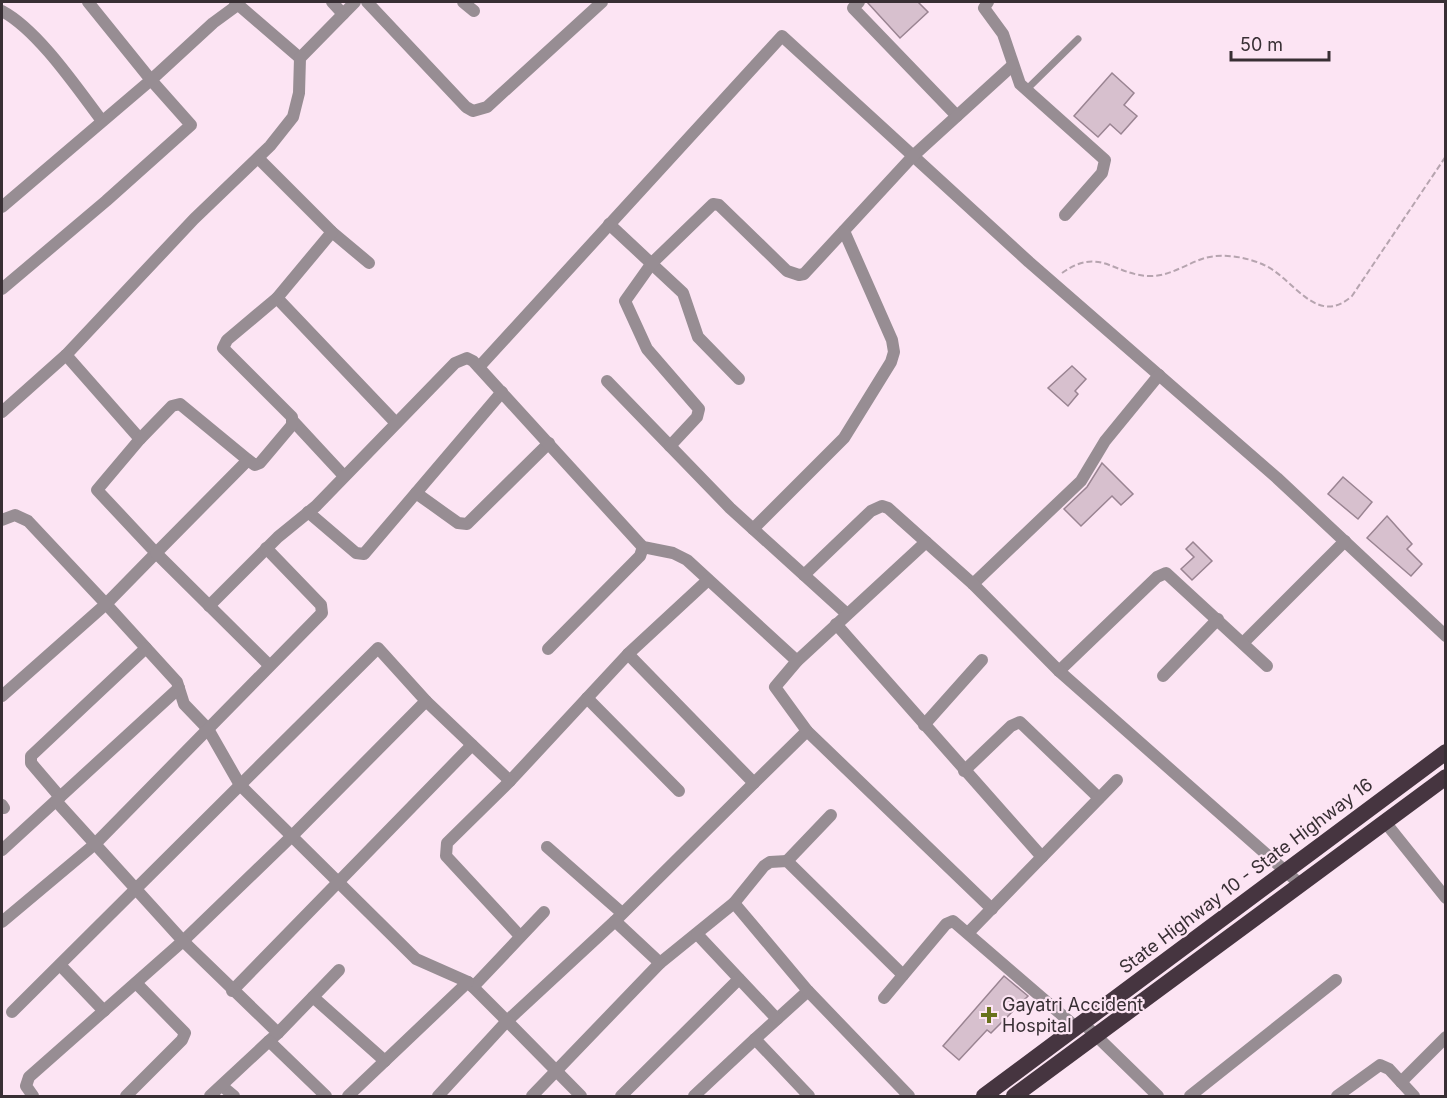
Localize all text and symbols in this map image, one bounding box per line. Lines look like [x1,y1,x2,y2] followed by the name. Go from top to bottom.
[1231,24,1328,62] scale bar
[1240,34,1283,55] text: 50 m
[1115,773,1376,978] street label: State Highway 10 - State Highway 16
[1002,994,1143,1036] place label: Gayatri Accident Hospital
[980,1006,998,1024] marker: Gayatri Accident Hospital

